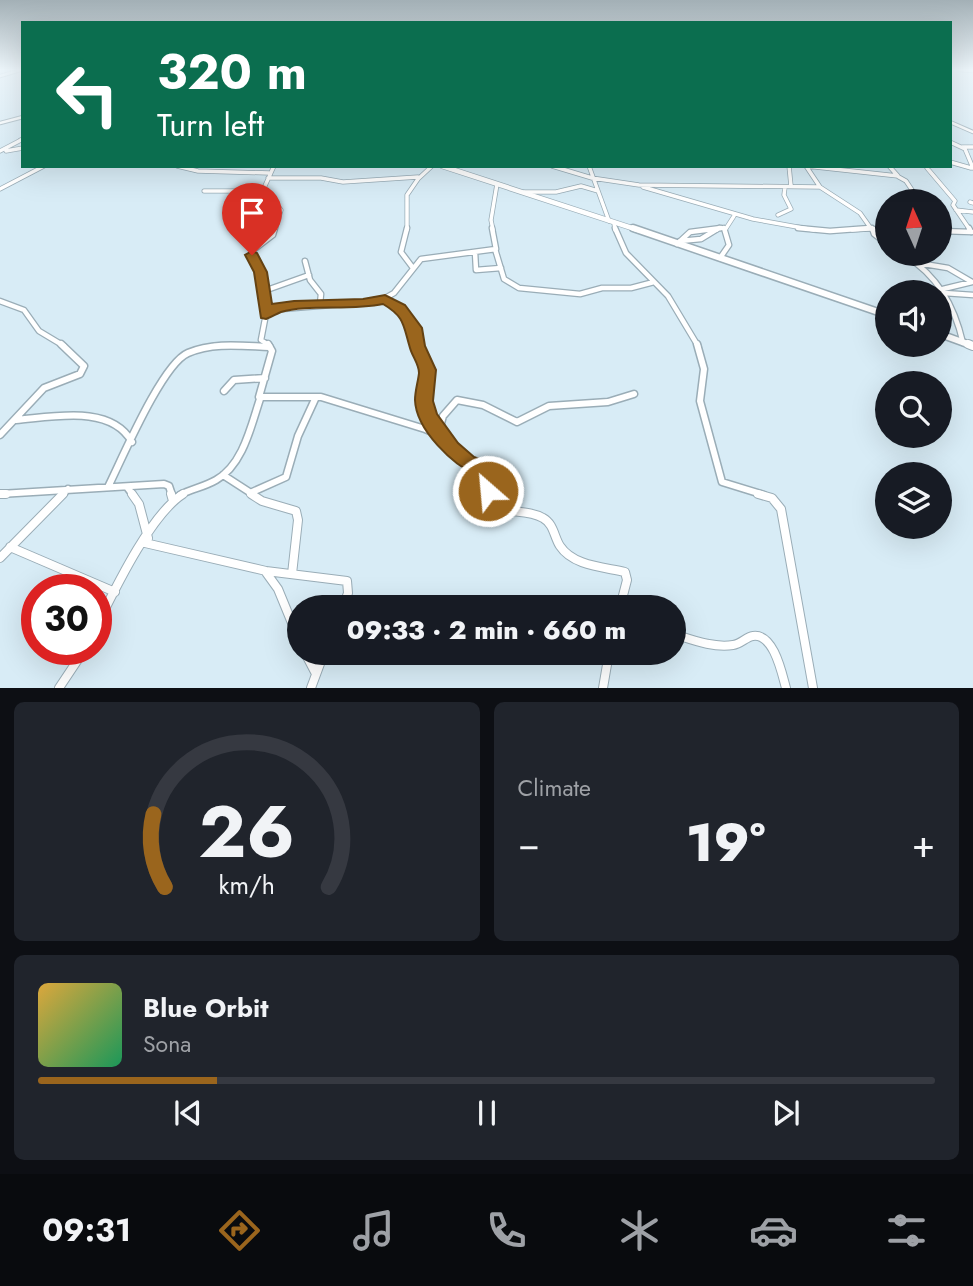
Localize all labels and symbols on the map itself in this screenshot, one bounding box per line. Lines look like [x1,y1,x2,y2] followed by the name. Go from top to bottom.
[222,183,282,255] pin
[875,189,952,266] north arrow
[451,454,525,528] position arrow
[21,574,112,665] speed limit sign: 30

